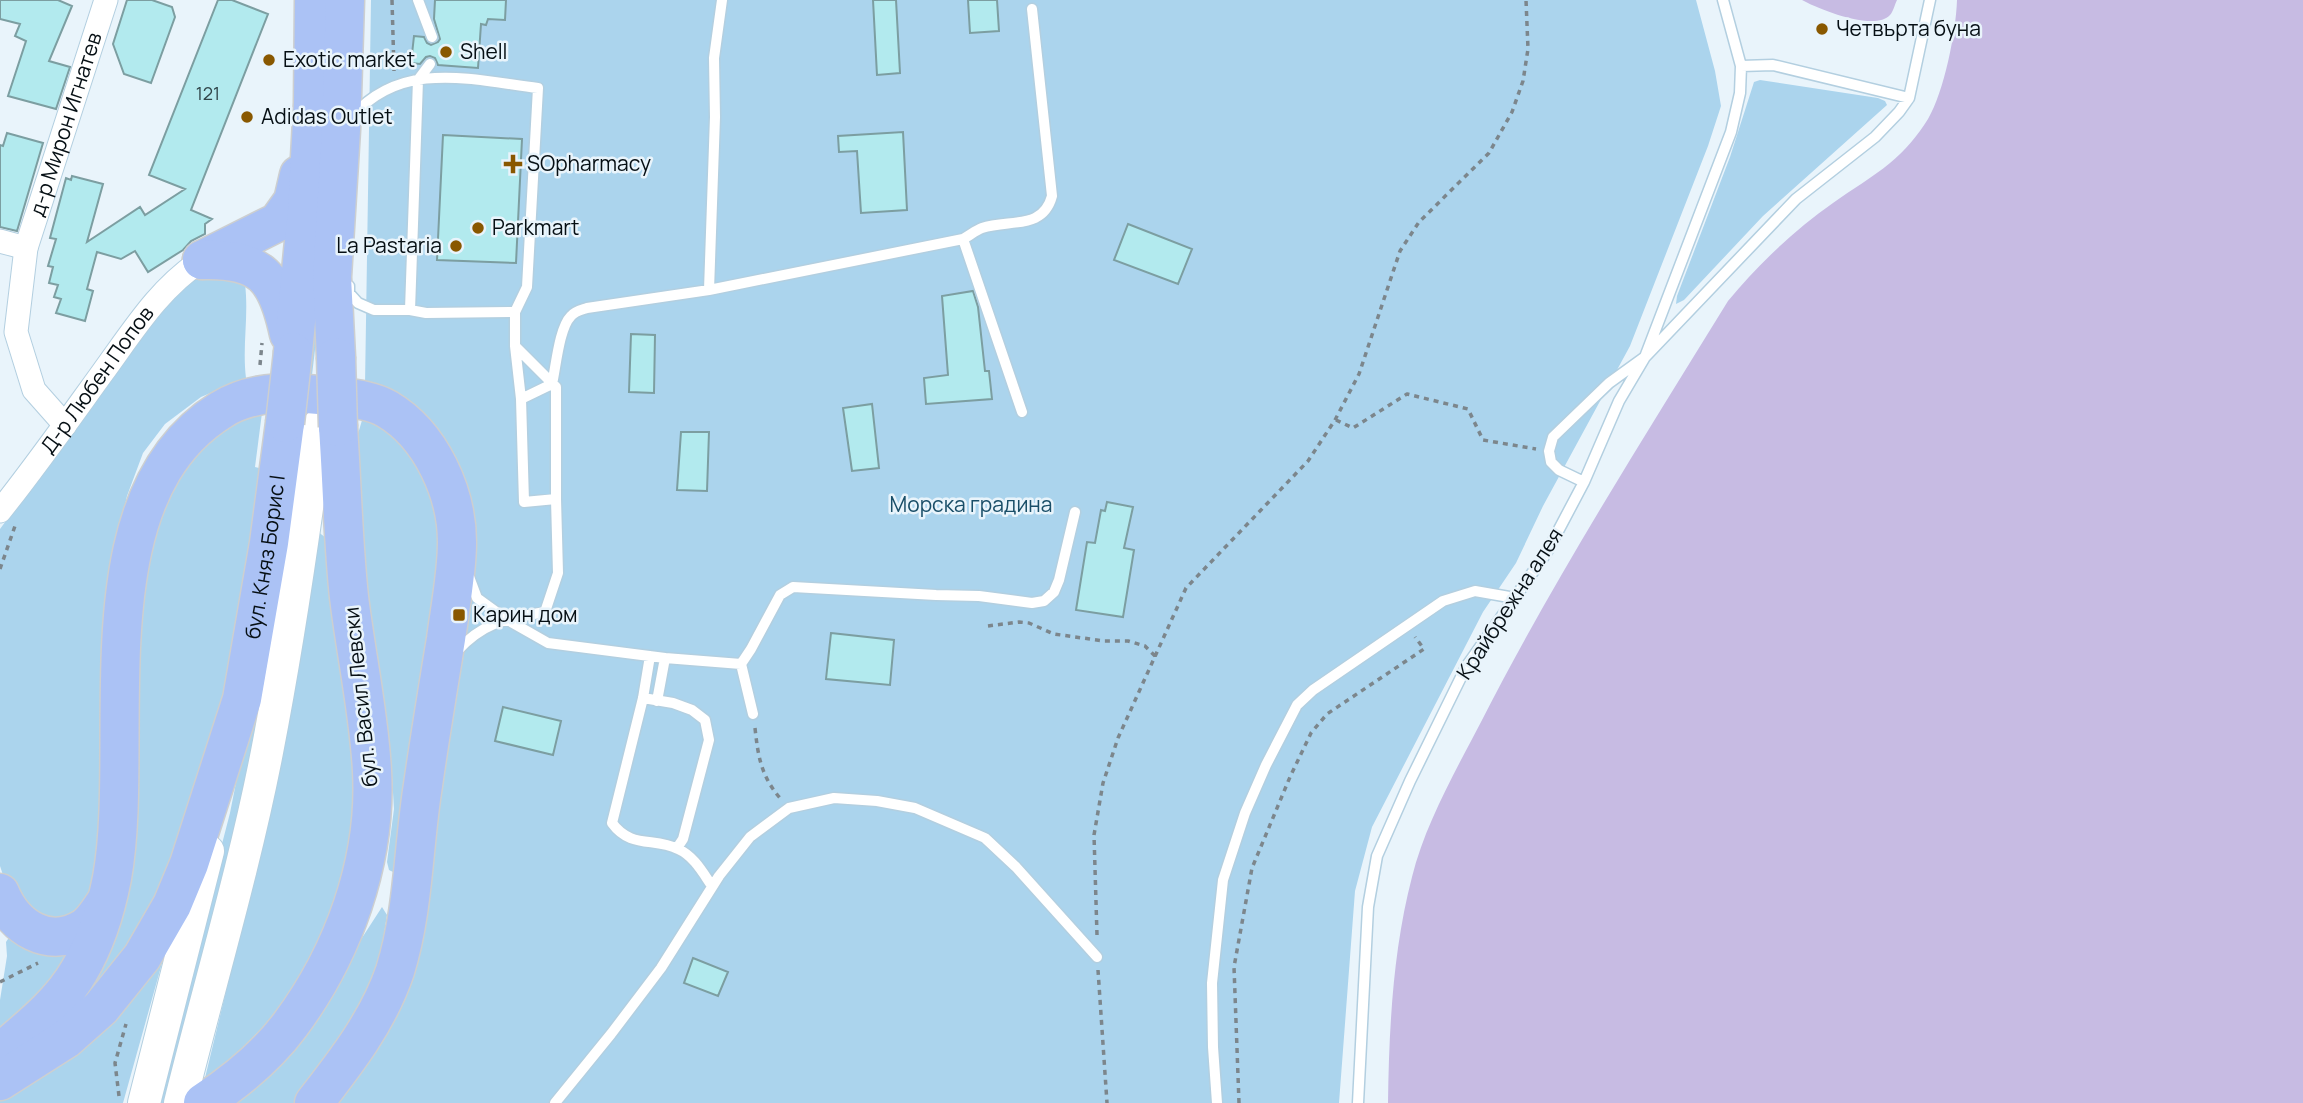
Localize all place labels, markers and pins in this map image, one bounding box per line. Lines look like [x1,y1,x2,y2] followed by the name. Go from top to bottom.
[1836,14,1981,42] place label: Четвърта буна
[1814,21,1830,37] marker: Четвърта буна
[460,37,508,65] place label: Shell
[438,44,454,60] marker: Shell
[283,45,415,73] place label: Exotic market
[261,52,277,68] marker: Exotic market
[261,102,393,130] place label: Adidas Outlet
[239,109,255,125] marker: Adidas Outlet
[527,149,651,177] place label: SOpharmacy
[505,156,521,172] marker: SOpharmacy
[492,213,579,241] place label: Parkmart
[470,220,486,236] marker: Parkmart
[336,231,442,259] place label: La Pastaria
[448,238,464,254] marker: La Pastaria
[473,600,578,628] place label: Карин дом
[451,607,467,623] marker: Карин дом

